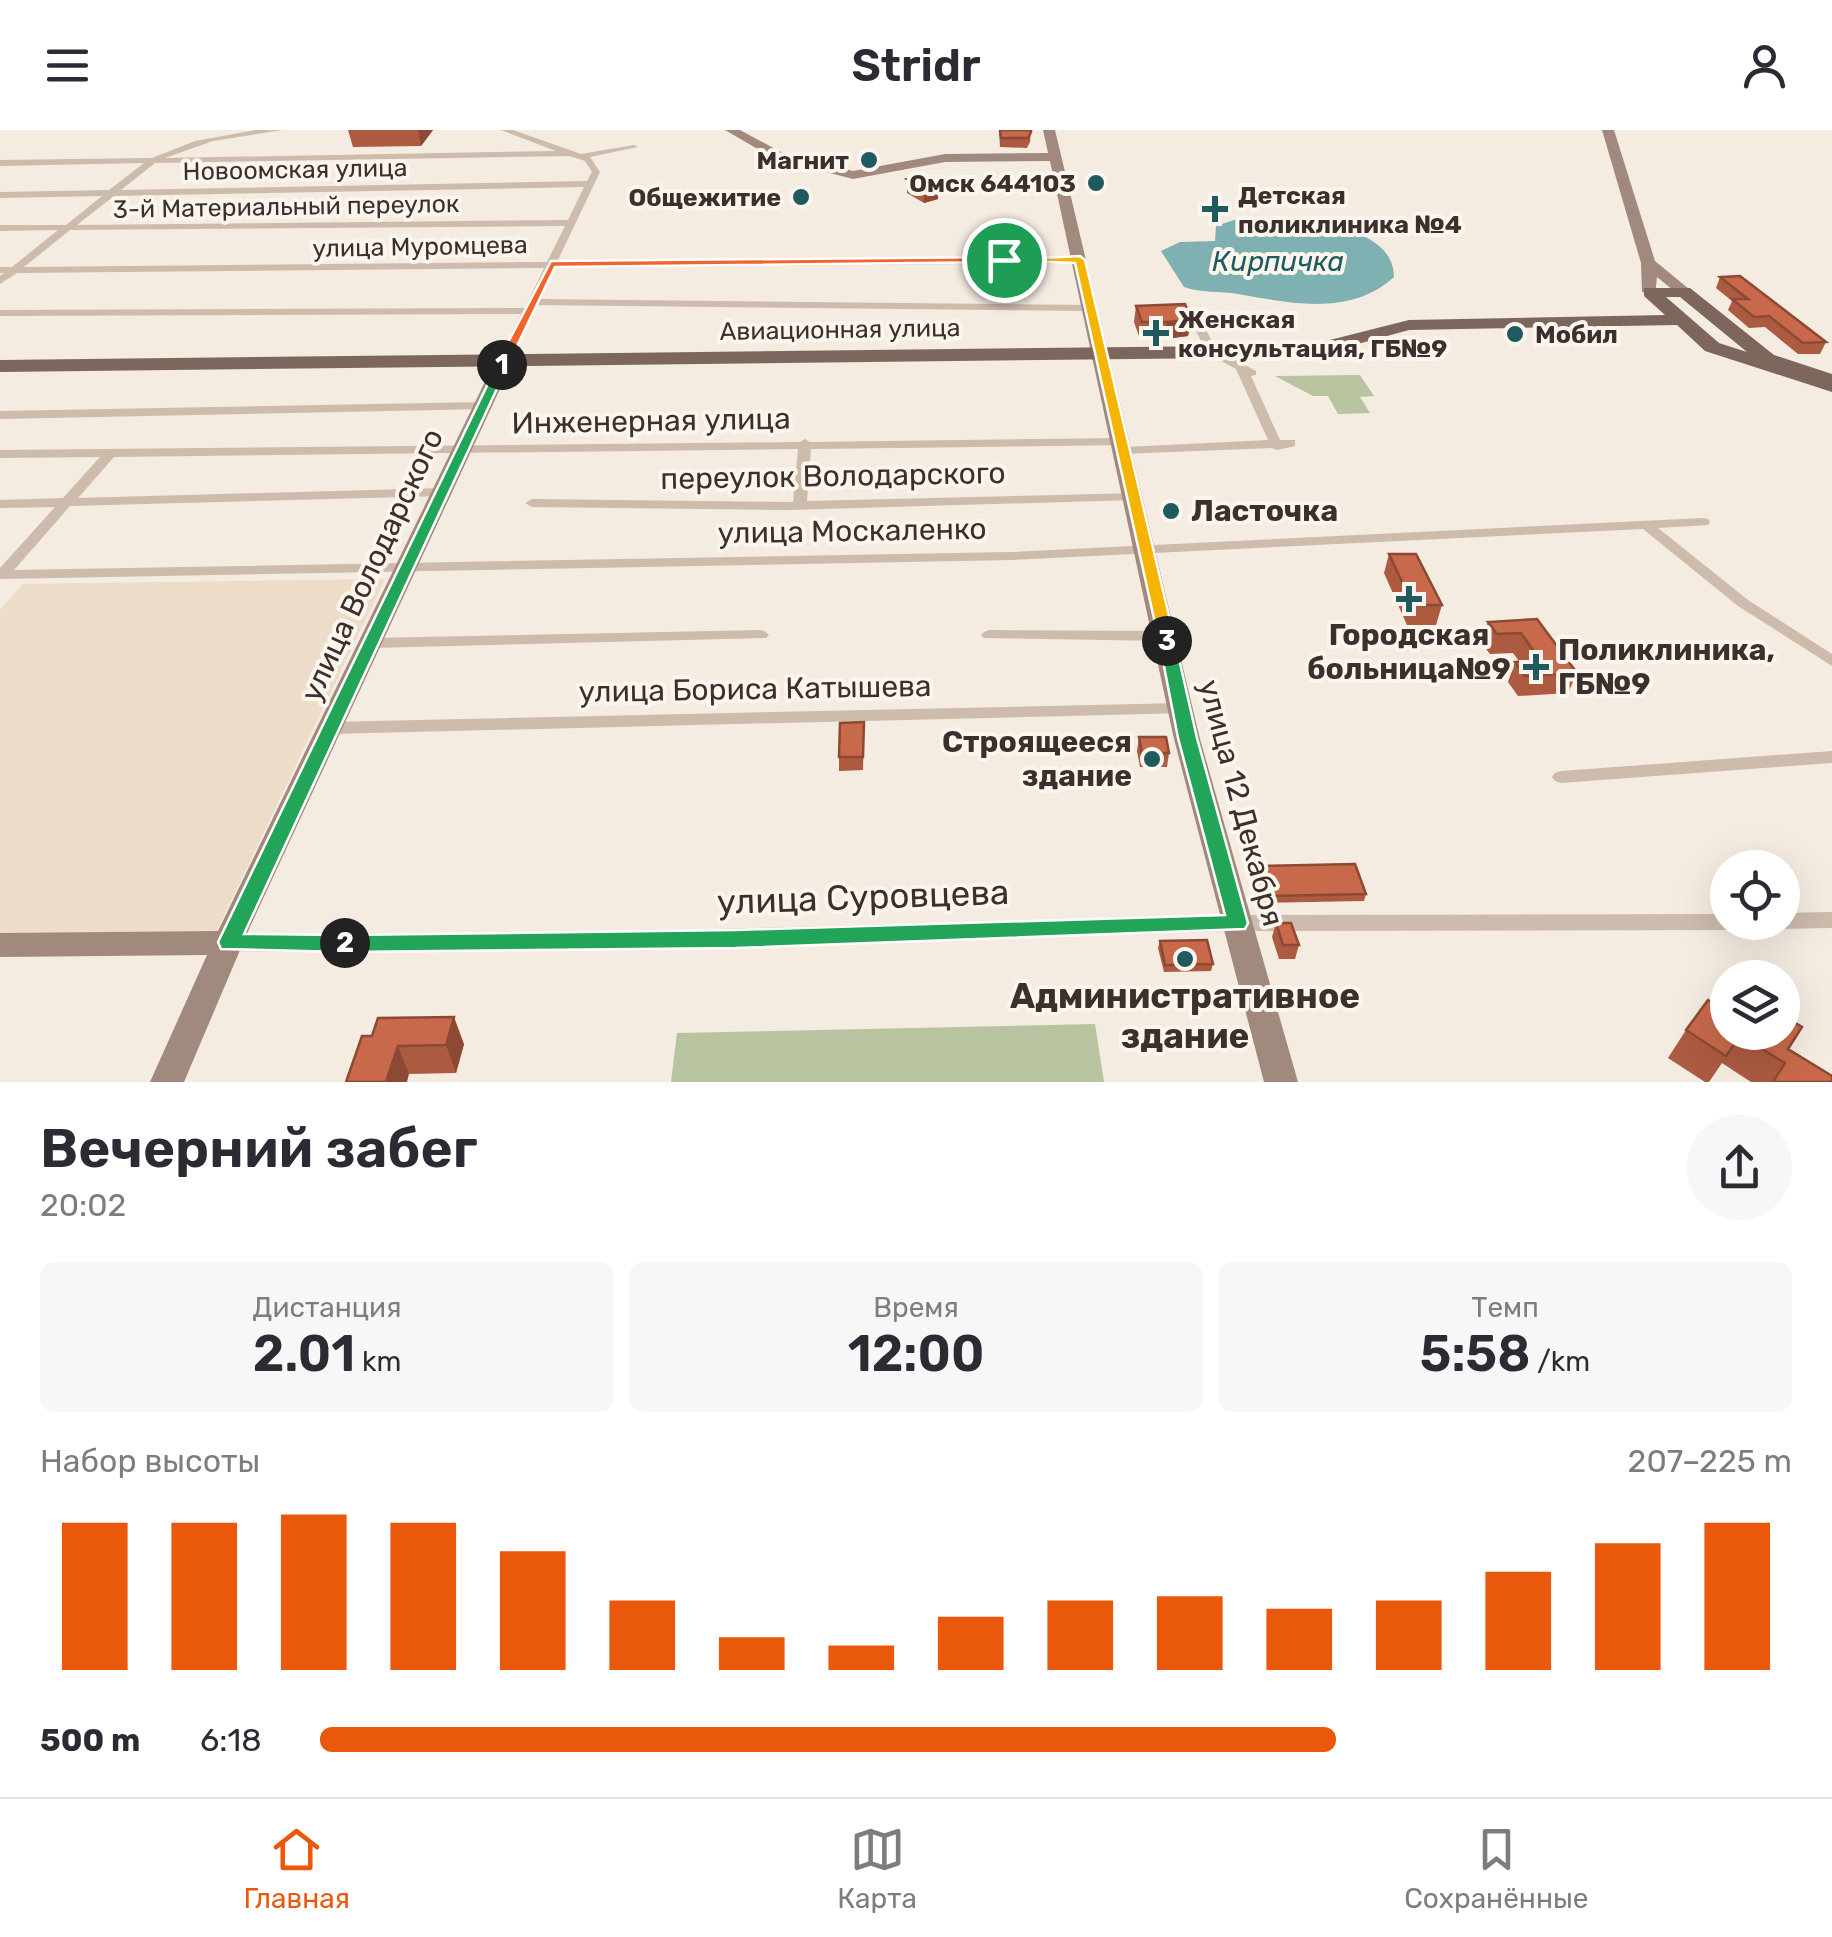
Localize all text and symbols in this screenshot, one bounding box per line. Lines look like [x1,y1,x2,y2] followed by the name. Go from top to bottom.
[40,38,95,93] icon: menu
[1737,38,1792,93] icon: person
[852,39,980,92] text: Stridr
[756,146,849,175] place label: Магнит
[858,149,880,171] marker: Магнит
[182,153,408,186] street label: Новоомская улица
[909,169,1076,198] place label: Омск 644103
[1085,172,1107,194] marker: Омск 644103
[1238,181,1462,239] place label: Детская поликлиника №4
[628,183,781,212] place label: Общежитие
[790,186,812,208] marker: Общежитие
[113,189,460,224] street label: 3-й Материальный переулок
[1202,196,1228,222] marker: Детская поликлиника №4
[962,218,1047,303] pin
[312,230,528,263] street label: улица Муромцева
[977,233,1032,288] icon: arrive
[1212,245,1344,278] water label: Кирпичка
[1178,305,1447,363] place label: Женская консультация, ГБ№9
[719,313,961,346] street label: Авиационная улица
[1143,320,1169,346] marker: Женская консультация, ГБ№9
[1535,320,1618,349] place label: Мобил
[1504,323,1526,345] marker: Мобил
[477,340,527,390] pin: 1
[495,348,509,381] text: 1
[511,401,791,441] street label: Инженерная улица
[293,423,451,707] street label: улица Володарского
[660,455,1006,497] street label: переулок Володарского
[1191,493,1338,529] place label: Ласточка
[1160,500,1182,522] marker: Ласточка
[717,511,987,551] street label: улица Москаленко
[1396,586,1422,612] marker: Городская больница№9
[1142,616,1192,666] pin: 3
[1307,617,1511,687] place label: Городская больница№9
[1158,624,1176,657] text: 3
[1558,632,1775,702] place label: Поликлиника, ГБ№9
[1523,654,1549,680] marker: Поликлиника, ГБ№9
[578,668,932,710] street label: улица Бориса Катышева
[1191,676,1291,930] street label: улица 12 Декабря
[942,724,1132,794] place label: Строящееся здание
[1141,748,1163,770] marker: Строящееся здание
[1710,850,1800,1050] map controls
[1710,850,1800,940] button: locate
[716,871,1010,923] street label: улица Суровцева
[320,918,370,968] pin: 2
[336,926,354,959] text: 2
[1174,948,1196,970] marker: Административное здание
[1710,960,1800,1050] button: layers
[1010,975,1360,1057] place label: Административное здание
[1687,1115,1792,1220] button: share
[40,1116,478,1181] text: Вечерний забег
[40,1186,126,1224] text: 20:02
[253,1291,401,1324] text: Дистанция
[873,1291,959,1324] text: Время
[1471,1291,1539,1324] text: Темп
[253,1324,355,1384] text: 2.01
[848,1324,984,1384] text: 12:00
[1420,1324,1530,1384] text: 5:58
[355,1345,401,1378] text: km
[1530,1345,1590,1378] text: /km
[40,1442,260,1480] text: Набор высоты
[1628,1442,1792,1480] text: 207–225 m
[40,1721,140,1759] text: 500 m
[200,1721,262,1759] text: 6:18
[244,1822,350,1915] tab: Главная
[837,1822,917,1915] tab: Карта
[1404,1822,1588,1915] tab: Сохранённые

